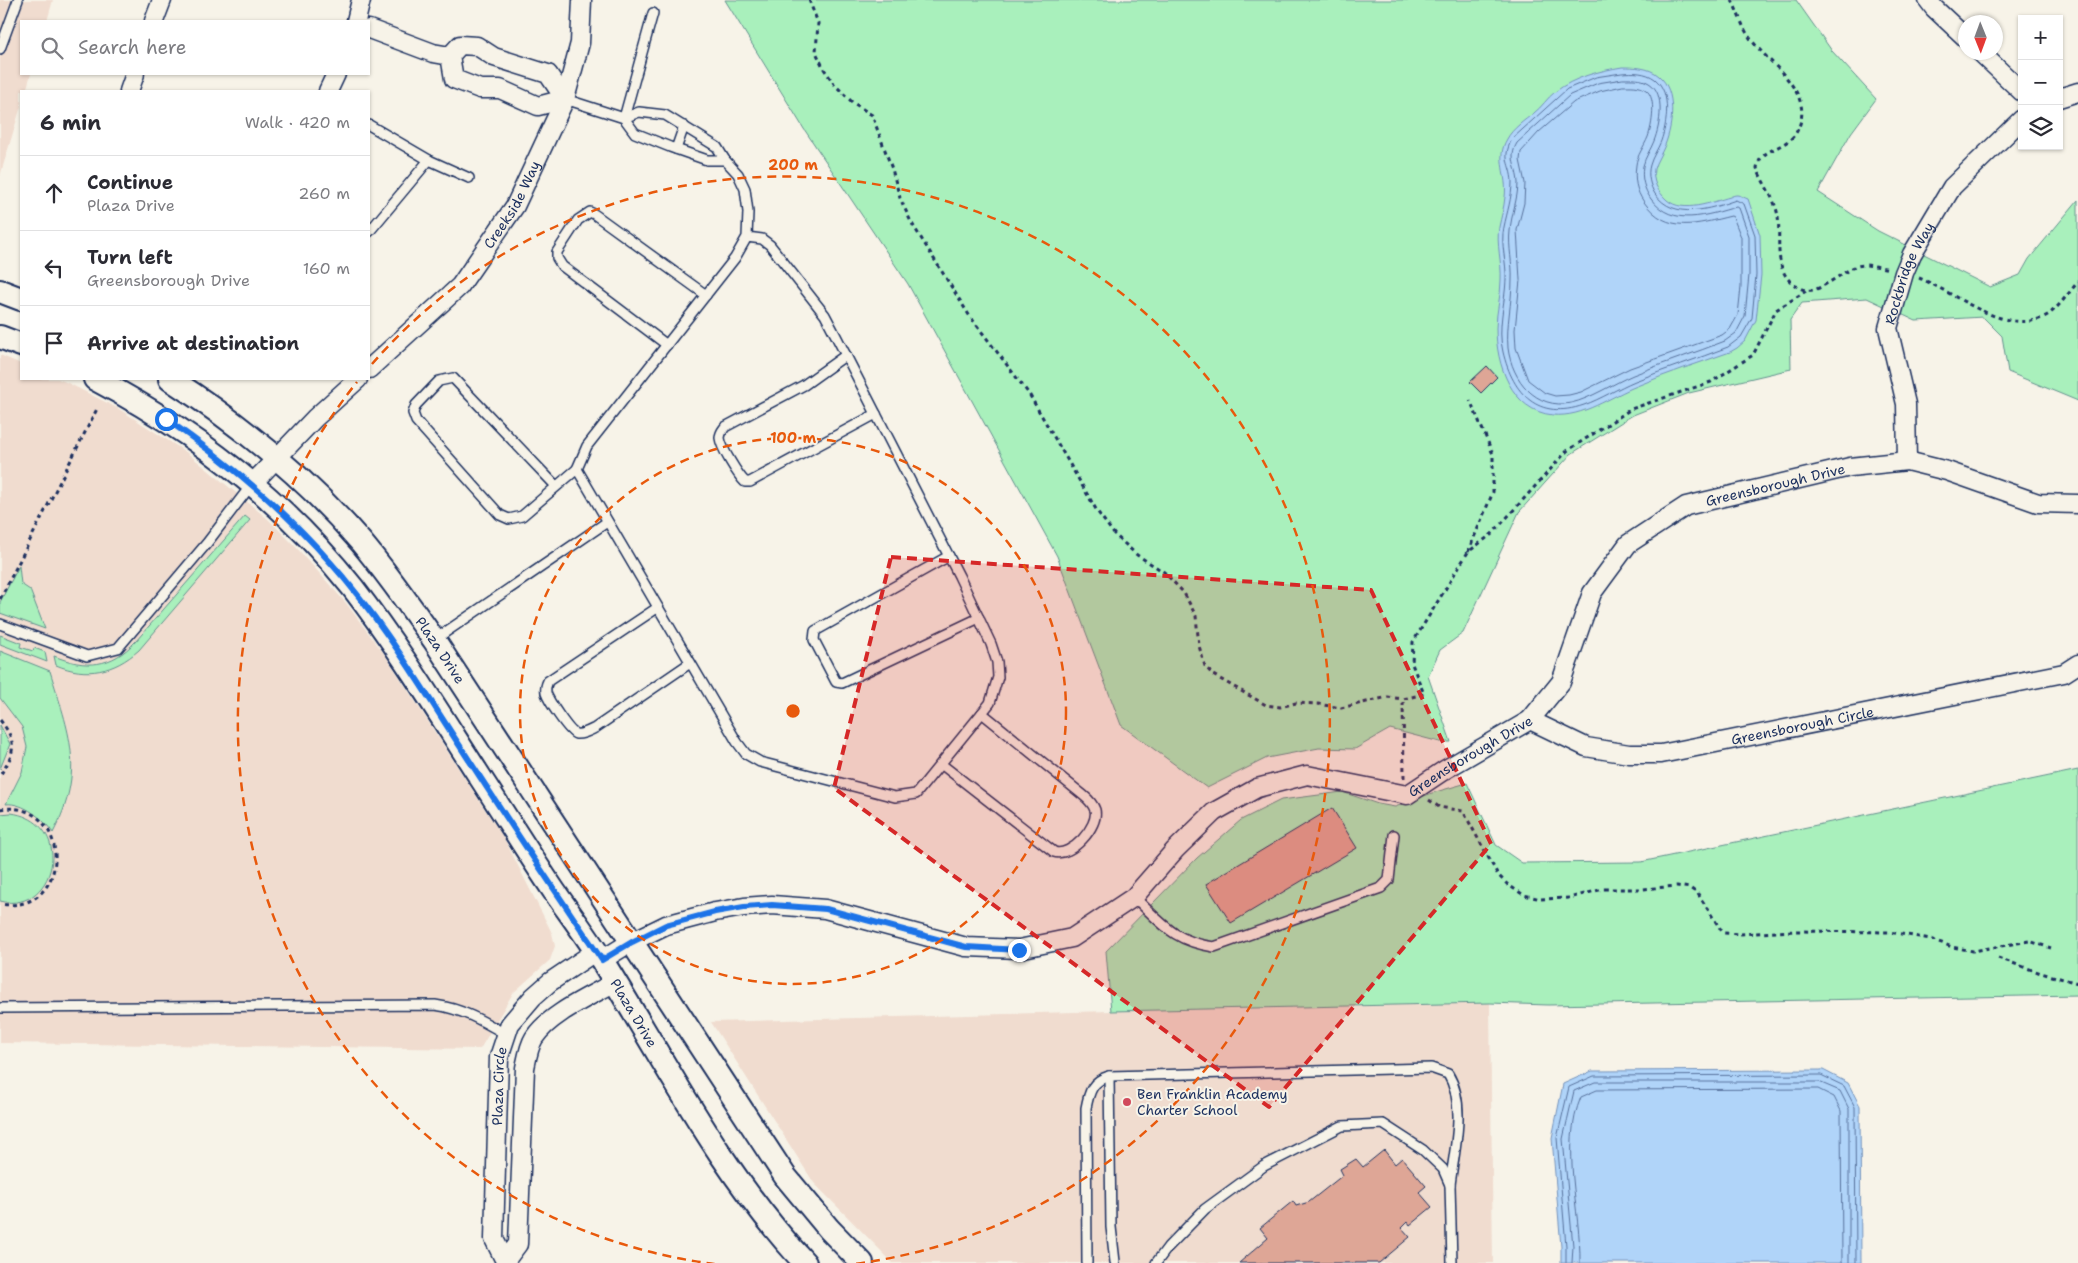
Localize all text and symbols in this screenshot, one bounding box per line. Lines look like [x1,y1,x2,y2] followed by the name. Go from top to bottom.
[1958,15,2003,60] north arrow
[2018,15,2063,150] map controls
[2018,15,2063,60] button: +
[20,20,370,75] search box
[38,34,66,62] icon: search
[78,35,187,60] text: Search here
[2018,60,2063,105] button: −
[2018,105,2063,150] button: layers
[40,109,101,137] text: 6 min
[245,112,350,133] text: Walk · 420 m
[768,155,818,175] text: 200 m
[479,158,544,252] street label: Creekside Way
[87,170,173,195] text: Continue
[40,179,68,207] icon: ahead
[298,183,350,204] text: 260 m
[87,195,175,216] text: Plaza Drive
[1880,219,1938,327] street label: Rockbridge Way
[87,245,173,270] text: Turn left
[40,254,68,282] icon: left
[303,258,350,279] text: 160 m
[87,270,250,291] text: Greensborough Drive
[40,329,68,357] icon: arrive
[87,331,299,356] text: Arrive at destination
[155,408,178,431] route start
[770,428,816,448] text: 100 m
[1704,459,1847,510] street label: Greensborough Drive
[411,613,469,687] street label: Plaza Drive
[784,702,802,720] centre of rings
[1729,702,1876,749] street label: Greensborough Circle
[1404,711,1536,801] street label: Greensborough Drive
[1008,939,1031,962] route end
[606,975,661,1051] street label: Plaza Drive
[488,1044,511,1126] street label: Plaza Circle
[1137,1085,1288,1119] place label: Ben Franklin Academy Charter School
[1121,1096,1133,1108] marker: Ben Franklin Academy Charter School

